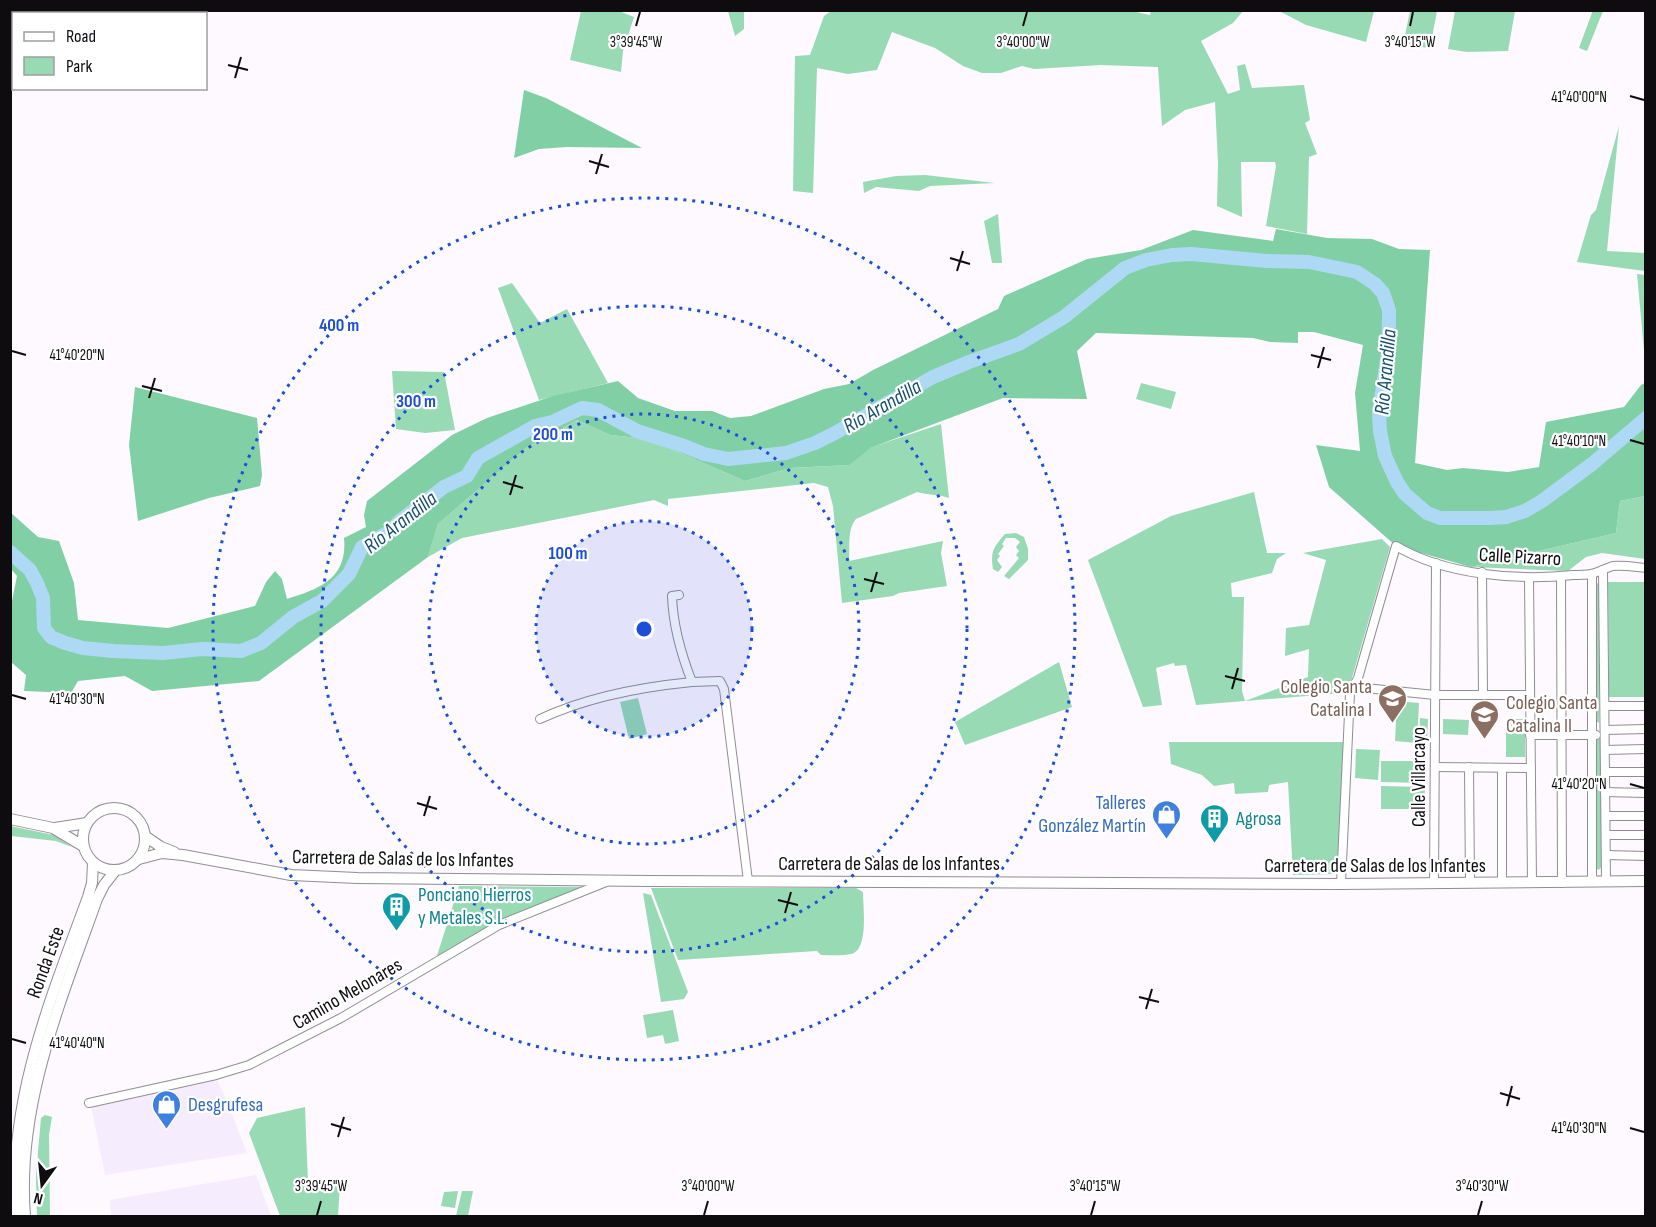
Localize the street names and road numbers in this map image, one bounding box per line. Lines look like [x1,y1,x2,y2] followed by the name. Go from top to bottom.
[1478,543,1562,571] street label: Calle Pizarro
[1407,727,1431,827] street label: Calle Villarcayo
[292,845,514,873] street label: Carretera de Salas de los Infantes
[778,852,1000,876] street label: Carretera de Salas de los Infantes
[1264,854,1486,878] street label: Carretera de Salas de los Infantes
[22,923,70,1001] street label: Ronda Este
[288,953,407,1035] street label: Camino Melonares

